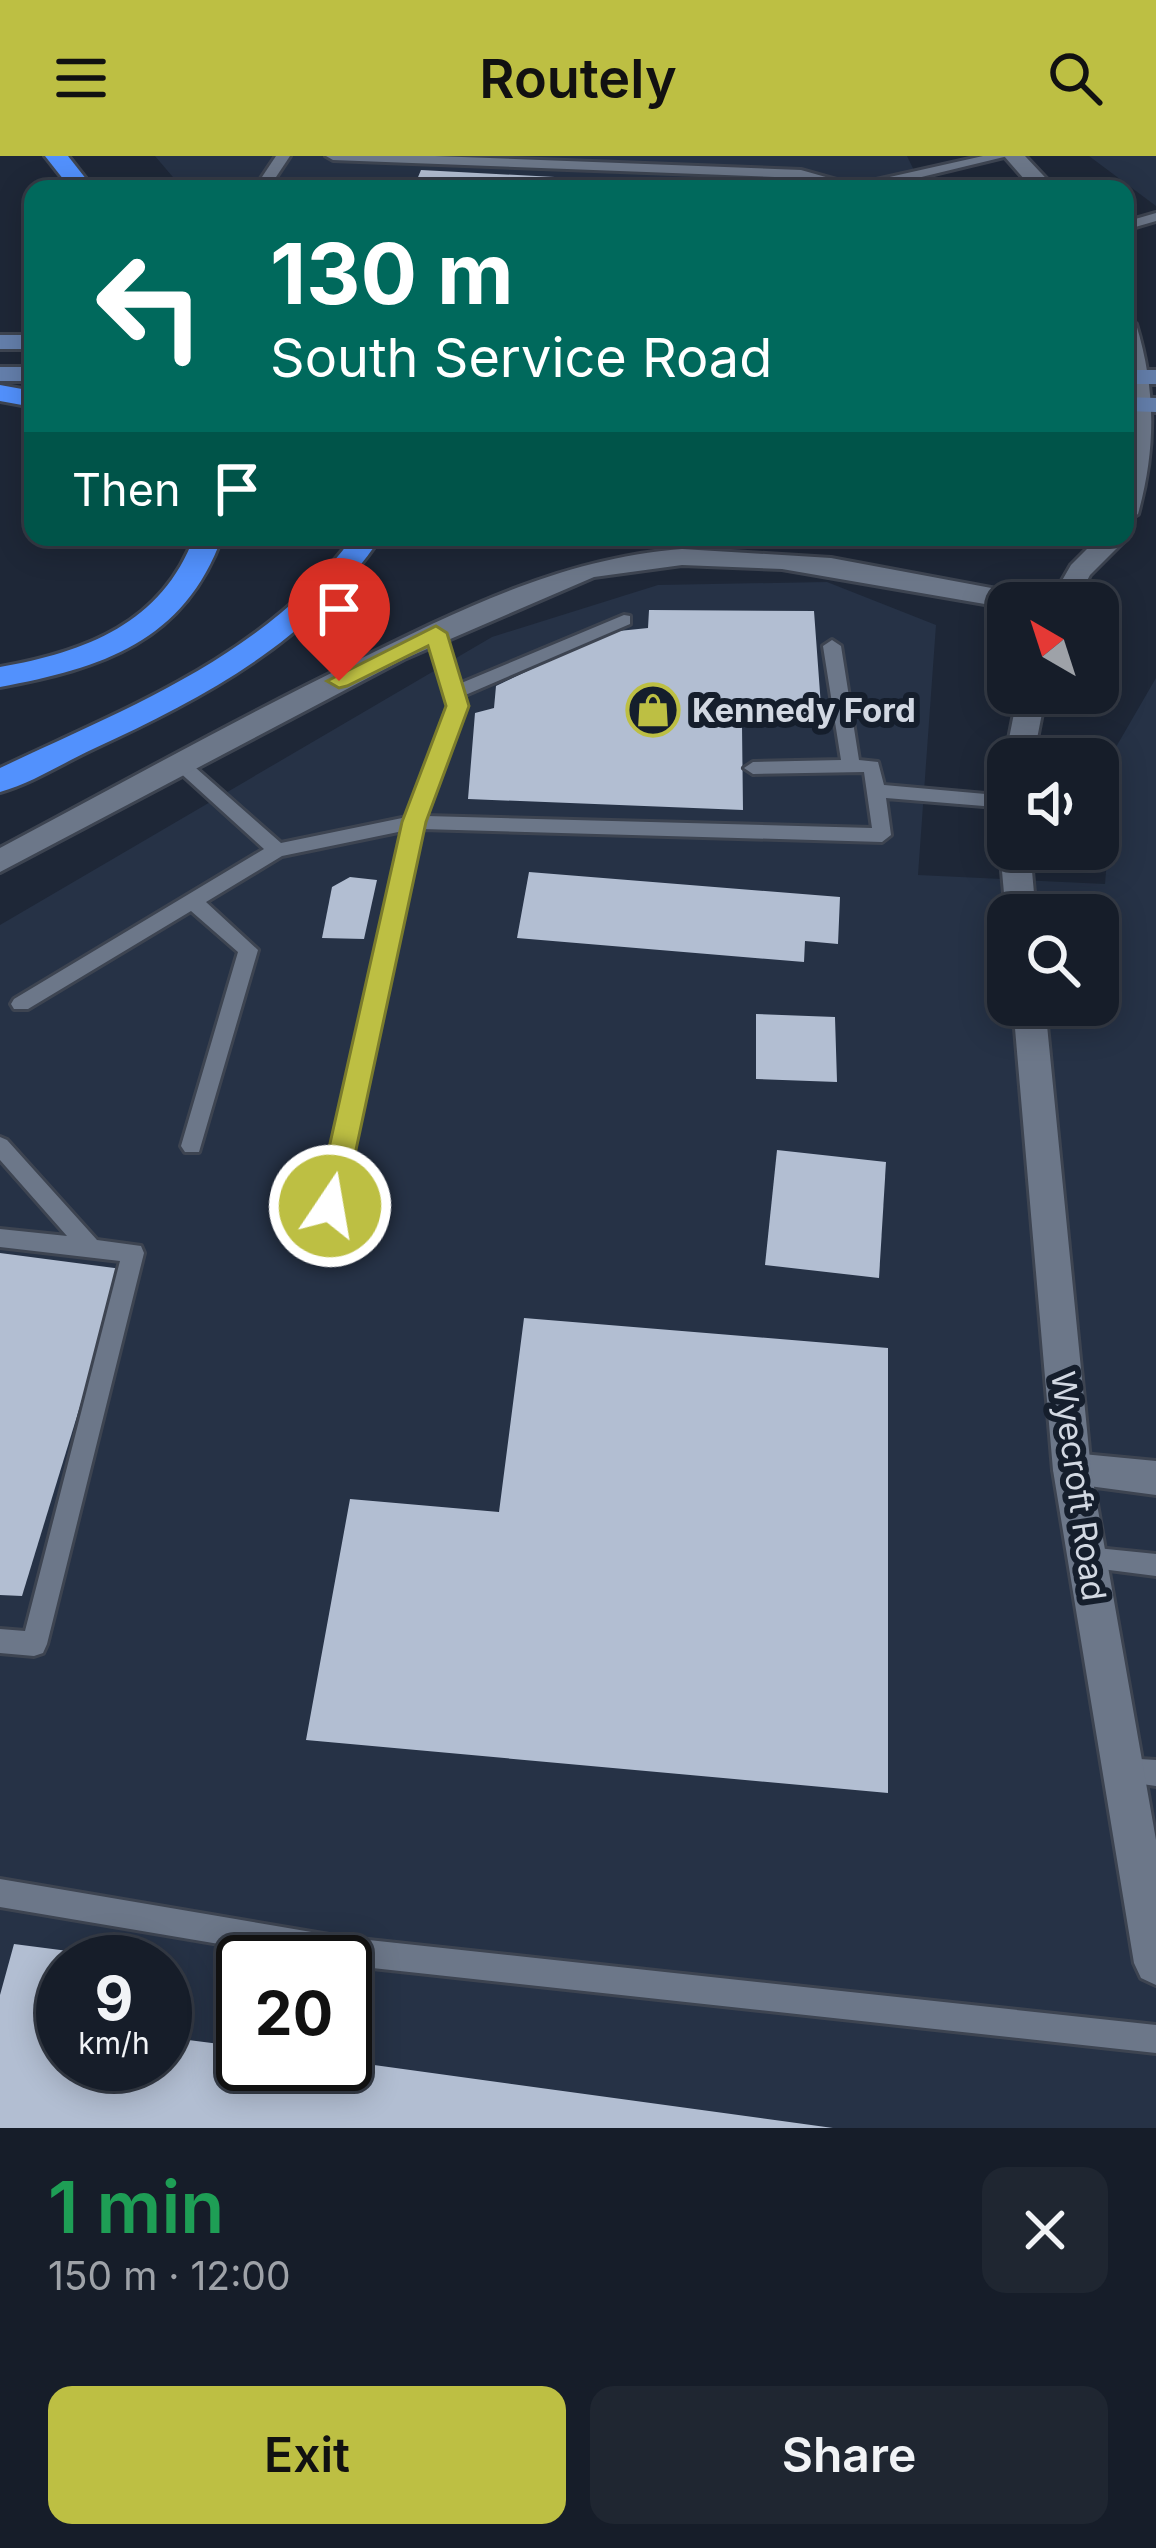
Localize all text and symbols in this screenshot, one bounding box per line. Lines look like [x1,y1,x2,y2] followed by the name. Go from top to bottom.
[48,45,114,111] icon: menu
[1042,45,1108,111] icon: search
[479,46,677,111] text: Routely
[270,223,514,324] text: 130 m
[72,228,228,384] icon: left
[270,325,772,390] text: South Service Road
[204,456,270,522] icon: arrive
[72,462,180,517] text: Then
[288,558,390,681] pin
[306,576,372,642] icon: arrive
[987,582,1119,714] north arrow
[987,582,1119,1026] map controls
[625,682,681,738] shop icon: Kennedy Ford
[692,690,916,730] place label: Kennedy Ford
[987,738,1119,870] button: sound
[987,894,1119,1026] button: search
[267,1143,393,1269] position arrow
[1043,1369,1115,1603] street label: Wyecroft Road
[216,1935,372,2091] speed limit sign: 20
[95,1962,133,2034] text: 9
[78,2025,150,2061] text: km/h
[48,2163,224,2250] text: 1 min
[982,2167,1108,2293] button: close
[48,2252,291,2299] text: 150 m · 12:00
[48,2386,566,2524] button: Exit
[590,2386,1108,2524] button: Share

